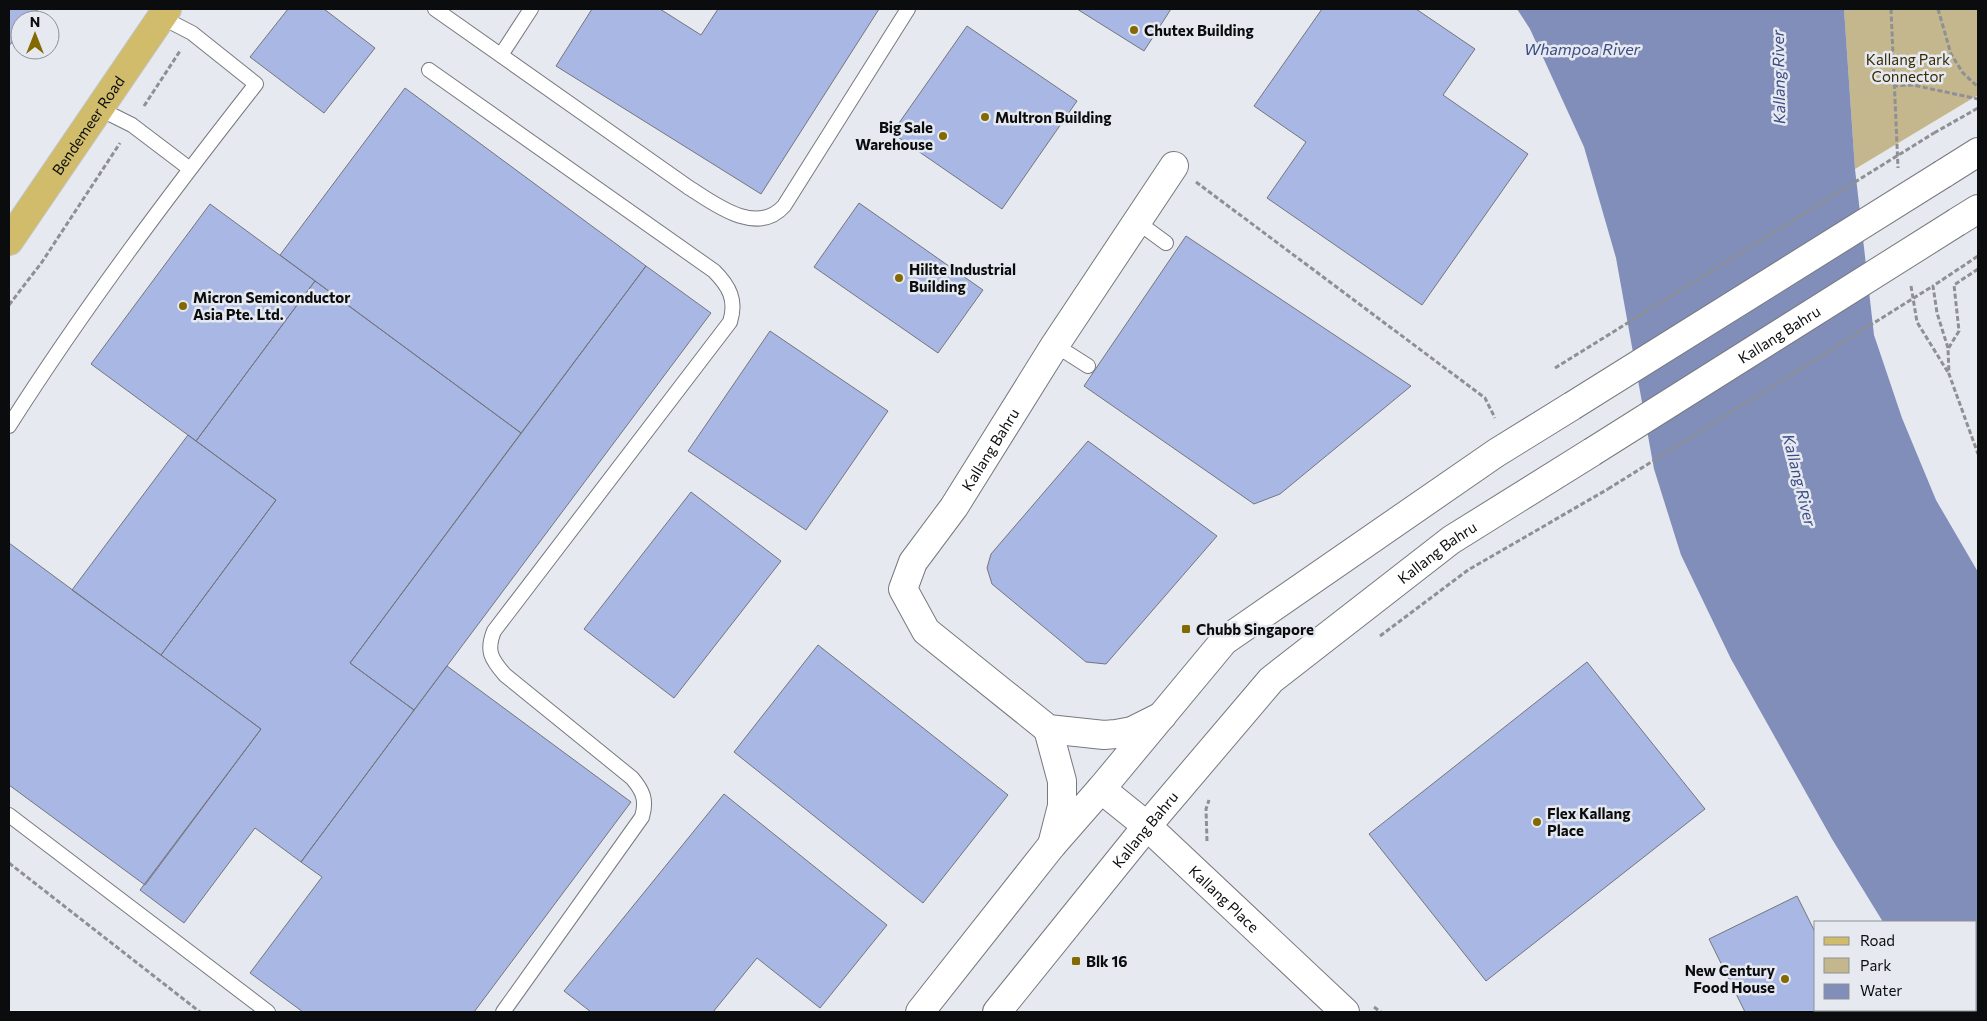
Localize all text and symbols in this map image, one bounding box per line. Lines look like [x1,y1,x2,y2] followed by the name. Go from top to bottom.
[10,10,60,60] north arrow
[30,13,40,30] text: N
[1144,21,1254,39] place label: Chutex Building
[1128,24,1140,36] marker: Chutex Building
[1768,29,1788,124] water label: Kallang River
[1524,39,1641,58] water label: Whampoa River
[1866,50,1950,85] park label: Kallang Park Connector
[48,72,128,178] street label: Bendemeer Road
[995,108,1111,126] place label: Multron Building
[979,111,991,123] marker: Multron Building
[855,118,933,153] place label: Big Sale Warehouse
[937,130,949,142] marker: Big Sale Warehouse
[909,260,1016,295] place label: Hilite Industrial Building
[893,272,905,284] marker: Hilite Industrial Building
[193,288,351,323] place label: Micron Semiconductor Asia Pte. Ltd.
[177,300,189,312] marker: Micron Semiconductor Asia Pte. Ltd.
[1735,302,1823,367] street label: Kallang Bahru
[958,405,1022,494] street label: Kallang Bahru
[1779,432,1821,529] water label: Kallang River
[1394,517,1480,587] street label: Kallang Bahru
[1196,620,1314,638] place label: Chubb Singapore
[1180,623,1192,635] marker: Chubb Singapore
[1108,788,1182,871] street label: Kallang Bahru
[1547,804,1630,839] place label: Flex Kallang Place
[1531,816,1543,828] marker: Flex Kallang Place
[1185,861,1263,936] street label: Kallang Place
[1814,921,1977,1011] legend
[1860,931,1895,949] text: Road
[1086,952,1128,970] place label: Blk 16
[1070,955,1082,967] marker: Blk 16
[1860,956,1891,974] text: Park
[1685,961,1776,996] place label: New Century Food House
[1779,973,1791,985] marker: New Century Food House
[1860,981,1902,999] text: Water

